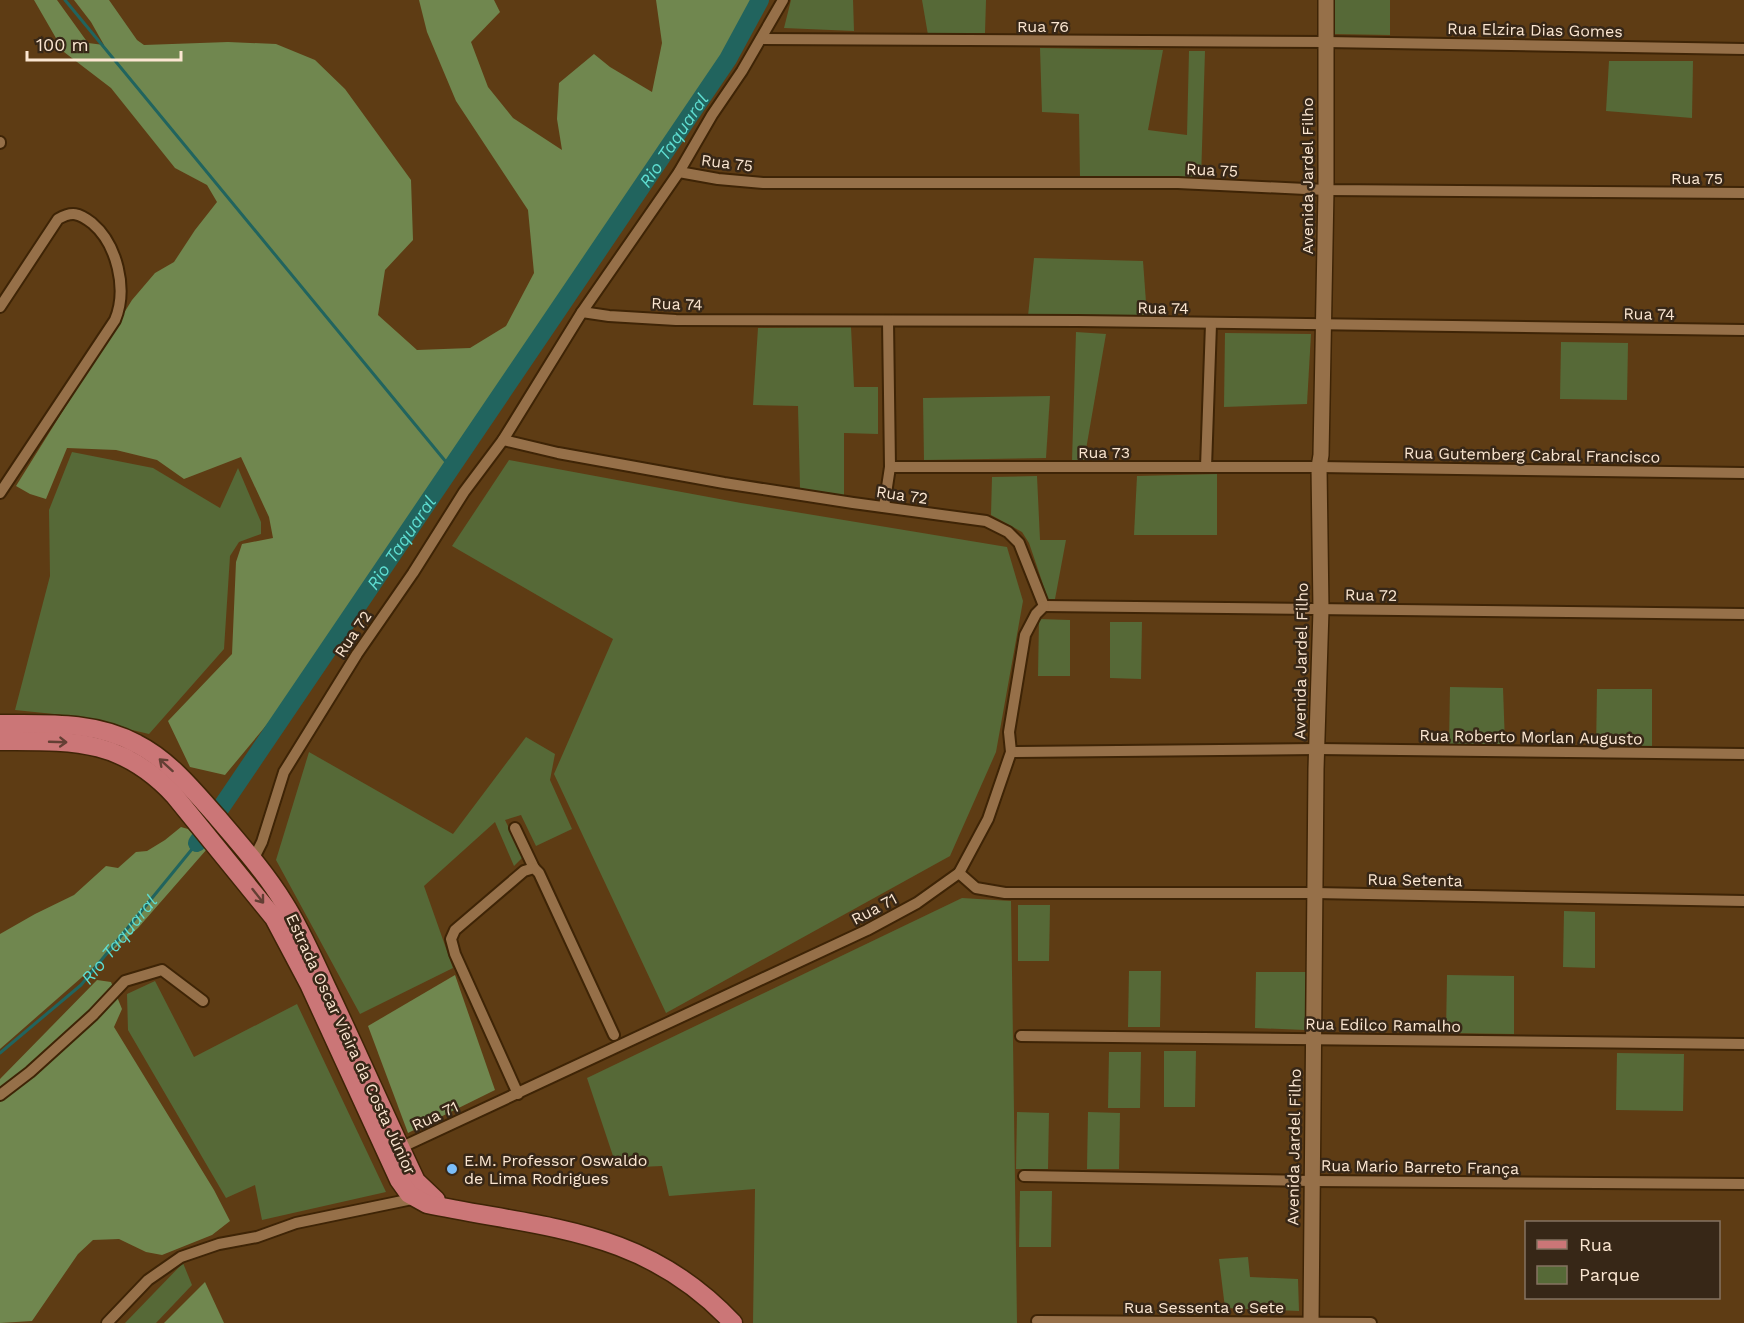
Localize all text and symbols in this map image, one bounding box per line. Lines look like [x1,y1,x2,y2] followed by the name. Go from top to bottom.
[1017,17,1069,36] street label: Rua 76
[1447,19,1623,41] street label: Rua Elzira Dias Gomes
[27,24,182,62] scale bar
[36,34,89,55] text: 100 m
[634,89,712,191] water label: Rio Taquaral
[1298,97,1317,255] street label: Avenida Jardel Filho
[700,150,754,176] street label: Rua 75
[1185,159,1239,181] street label: Rua 75
[1671,169,1723,188] street label: Rua 75
[651,294,703,314] street label: Rua 74
[1137,298,1189,318] street label: Rua 74
[1623,304,1675,324] street label: Rua 74
[1078,443,1130,462] street label: Rua 73
[1404,443,1660,467] street label: Rua Gutemberg Cabral Francisco
[875,482,929,508] street label: Rua 72
[361,492,440,593] water label: Rio Taquaral
[1290,582,1312,740] street label: Avenida Jardel Filho
[1345,585,1397,605] street label: Rua 72
[331,607,375,661] street label: Rua 72
[1419,726,1643,748] street label: Rua Roberto Morlan Augusto
[48,736,68,747] one-way arrow
[159,758,174,772] one-way arrow
[1367,870,1463,890] street label: Rua Setenta
[251,887,264,903] one-way arrow
[848,889,900,929] street label: Rua 71
[76,890,161,988] water label: Rio Taquaral
[282,911,420,1178] street label: Estrada Oscar Vieira da Costa Júnior
[1305,1014,1461,1036] street label: Rua Edilco Ramalho
[1283,1068,1305,1226] street label: Avenida Jardel Filho
[409,1097,461,1135] street label: Rua 71
[464,1151,647,1188] place label: E.M. Professor Oswaldo de Lima Rodrigues
[1321,1156,1519,1178] street label: Rua Mario Barreto França
[445,1162,459,1176] marker: E.M. Professor Oswaldo de Lima Rodrigues
[1525,1221,1720,1299] legend
[1579,1234,1612,1255] text: Rua
[1579,1264,1640,1285] text: Parque
[1124,1298,1284,1317] street label: Rua Sessenta e Sete

